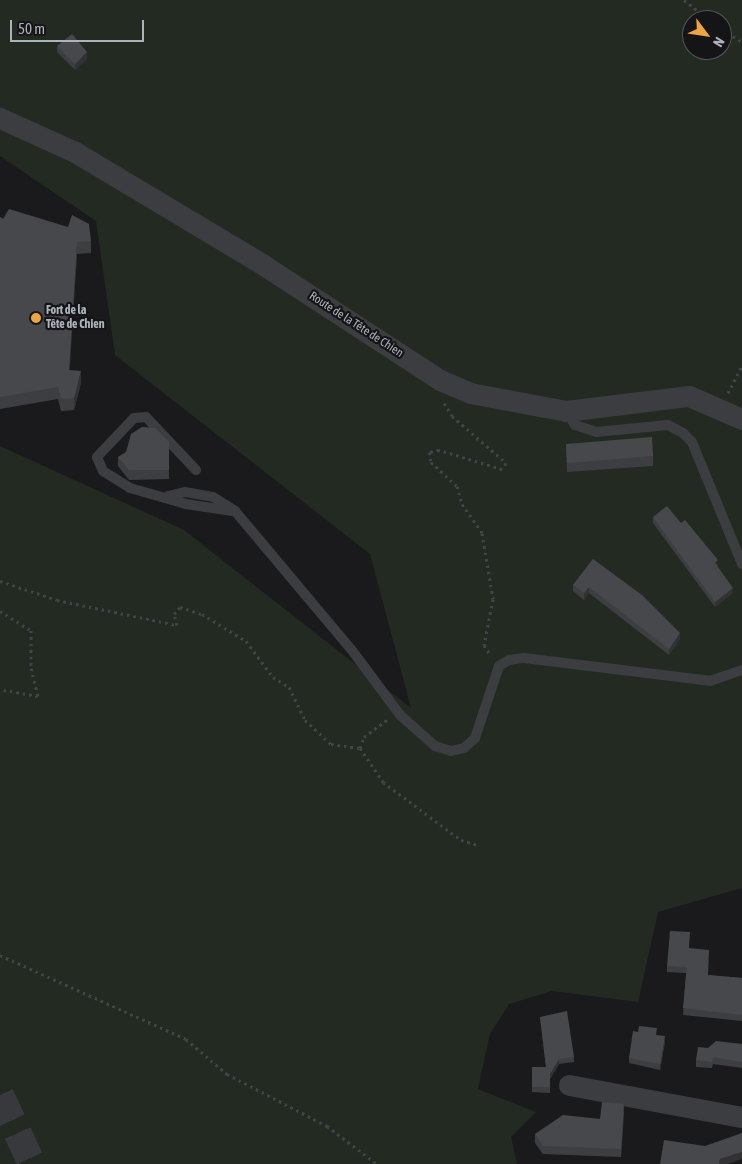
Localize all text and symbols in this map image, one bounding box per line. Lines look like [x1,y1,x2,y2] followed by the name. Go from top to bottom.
[12,10,146,42] scale bar
[682,10,732,60] north arrow
[18,20,45,37] text: 50 m
[710,35,728,50] text: N
[306,289,406,361] street label: Route de la Tête de Chien
[46,304,104,332] place label: Fort de la Tête de Chien
[30,312,42,324] marker: Fort de la Tête de Chien

